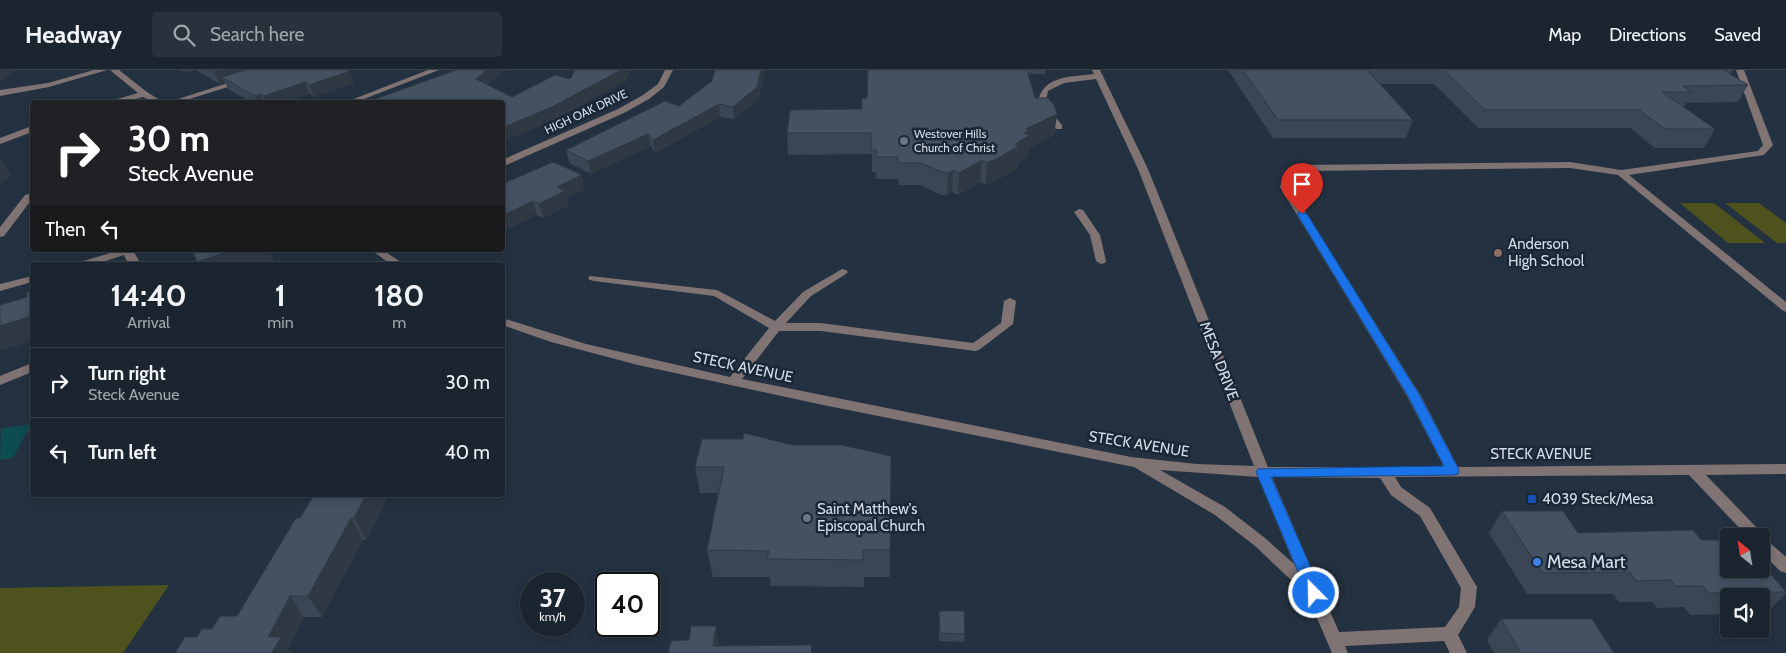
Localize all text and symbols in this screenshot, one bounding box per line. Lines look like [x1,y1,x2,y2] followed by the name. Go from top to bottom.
[152,12,502,57] search box
[25,20,122,49] text: Headway
[170,21,198,49] icon: search
[210,23,304,46] text: Search here
[1548,24,1581,46] text: Map
[1609,24,1686,46] text: Directions
[1714,24,1761,46] text: Saved
[542,86,630,137] street label: HIGH OAK DRIVE
[128,117,210,160] text: 30 m
[45,120,110,185] icon: right
[914,126,995,155] place label: Westover Hills Church of Christ
[898,135,910,147] marker: Westover Hills Church of Christ
[128,160,254,187] text: Steck Avenue
[1281,163,1323,214] pin
[1288,170,1316,198] icon: arrive
[96,215,124,243] icon: left
[45,218,86,241] text: Then
[1508,235,1585,270] place label: Anderson High School
[1492,247,1504,259] marker: Anderson High School
[111,277,187,314] text: 14:40
[275,277,286,314] text: 1
[374,277,424,314] text: 180
[127,313,170,332] text: Arrival
[267,313,294,332] text: min
[392,313,406,332] text: m
[1196,319,1242,403] street label: MESA DRIVE
[691,348,795,386] street label: STECK AVENUE
[88,362,166,385] text: Turn right
[45,369,73,397] icon: right
[446,371,490,394] text: 30 m
[88,385,179,404] text: Steck Avenue
[1087,427,1191,461] street label: STECK AVENUE
[45,439,73,467] icon: left
[88,441,156,464] text: Turn left
[445,441,490,464] text: 40 m
[1490,445,1592,463] street label: STECK AVENUE
[1542,490,1654,508] place label: 4039 Steck/Mesa
[1526,493,1538,505] marker: 4039 Steck/Mesa
[817,500,925,535] place label: Saint Matthew's Episcopal Church
[801,512,813,524] marker: Saint Matthew's Episcopal Church
[1720,528,1770,578] north arrow
[1720,528,1770,638] map controls
[1547,551,1626,573] place label: Mesa Mart
[1531,556,1543,568] marker: Mesa Mart
[1287,566,1339,618] position arrow
[595,572,660,637] speed limit sign: 40
[539,583,566,613] text: 37
[1720,588,1770,638] button: sound
[539,609,566,624] text: km/h

